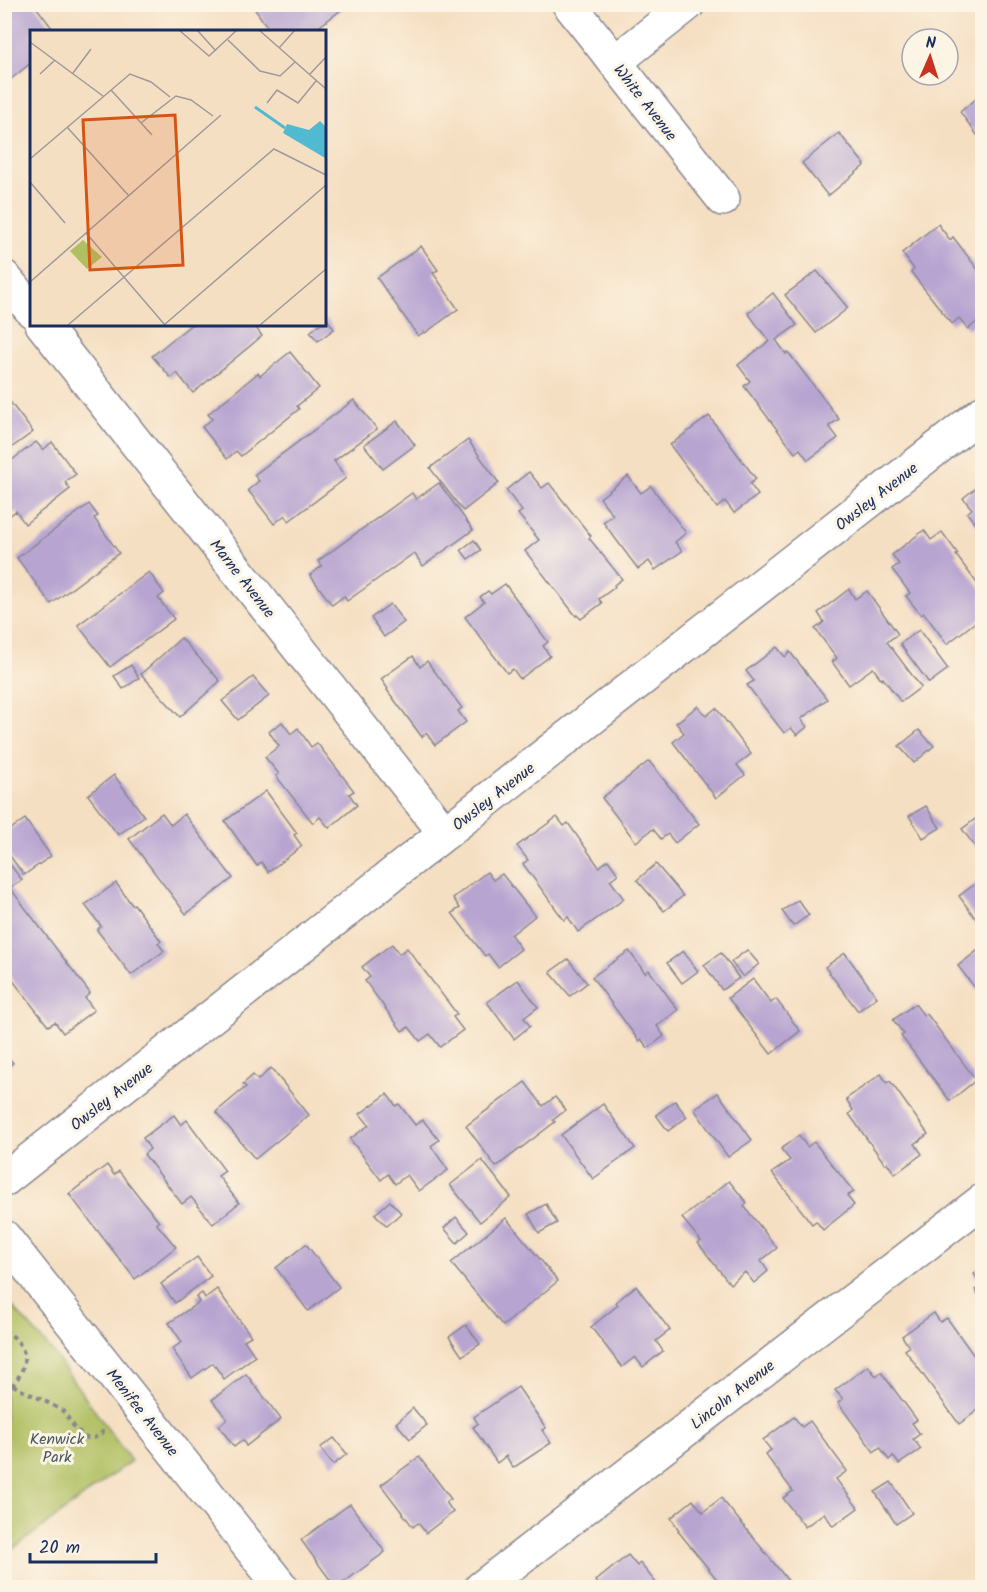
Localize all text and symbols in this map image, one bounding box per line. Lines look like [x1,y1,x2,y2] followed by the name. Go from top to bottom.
[900,27,960,87] north arrow
[30,30,326,326] inset map
[925,31,936,56] text: N
[607,59,683,147] street label: White Avenue
[830,457,924,538] street label: Owsley Avenue
[203,534,281,624] street label: Marne Avenue
[447,757,541,838] street label: Owsley Avenue
[65,1057,159,1138] street label: Owsley Avenue
[685,1354,781,1436] street label: Lincoln Avenue
[99,1363,184,1462] street label: Menifee Avenue
[30,1427,85,1470] park label: Kenwick Park
[30,1526,156,1564] scale bar
[39,1534,80,1563] text: 20 m

